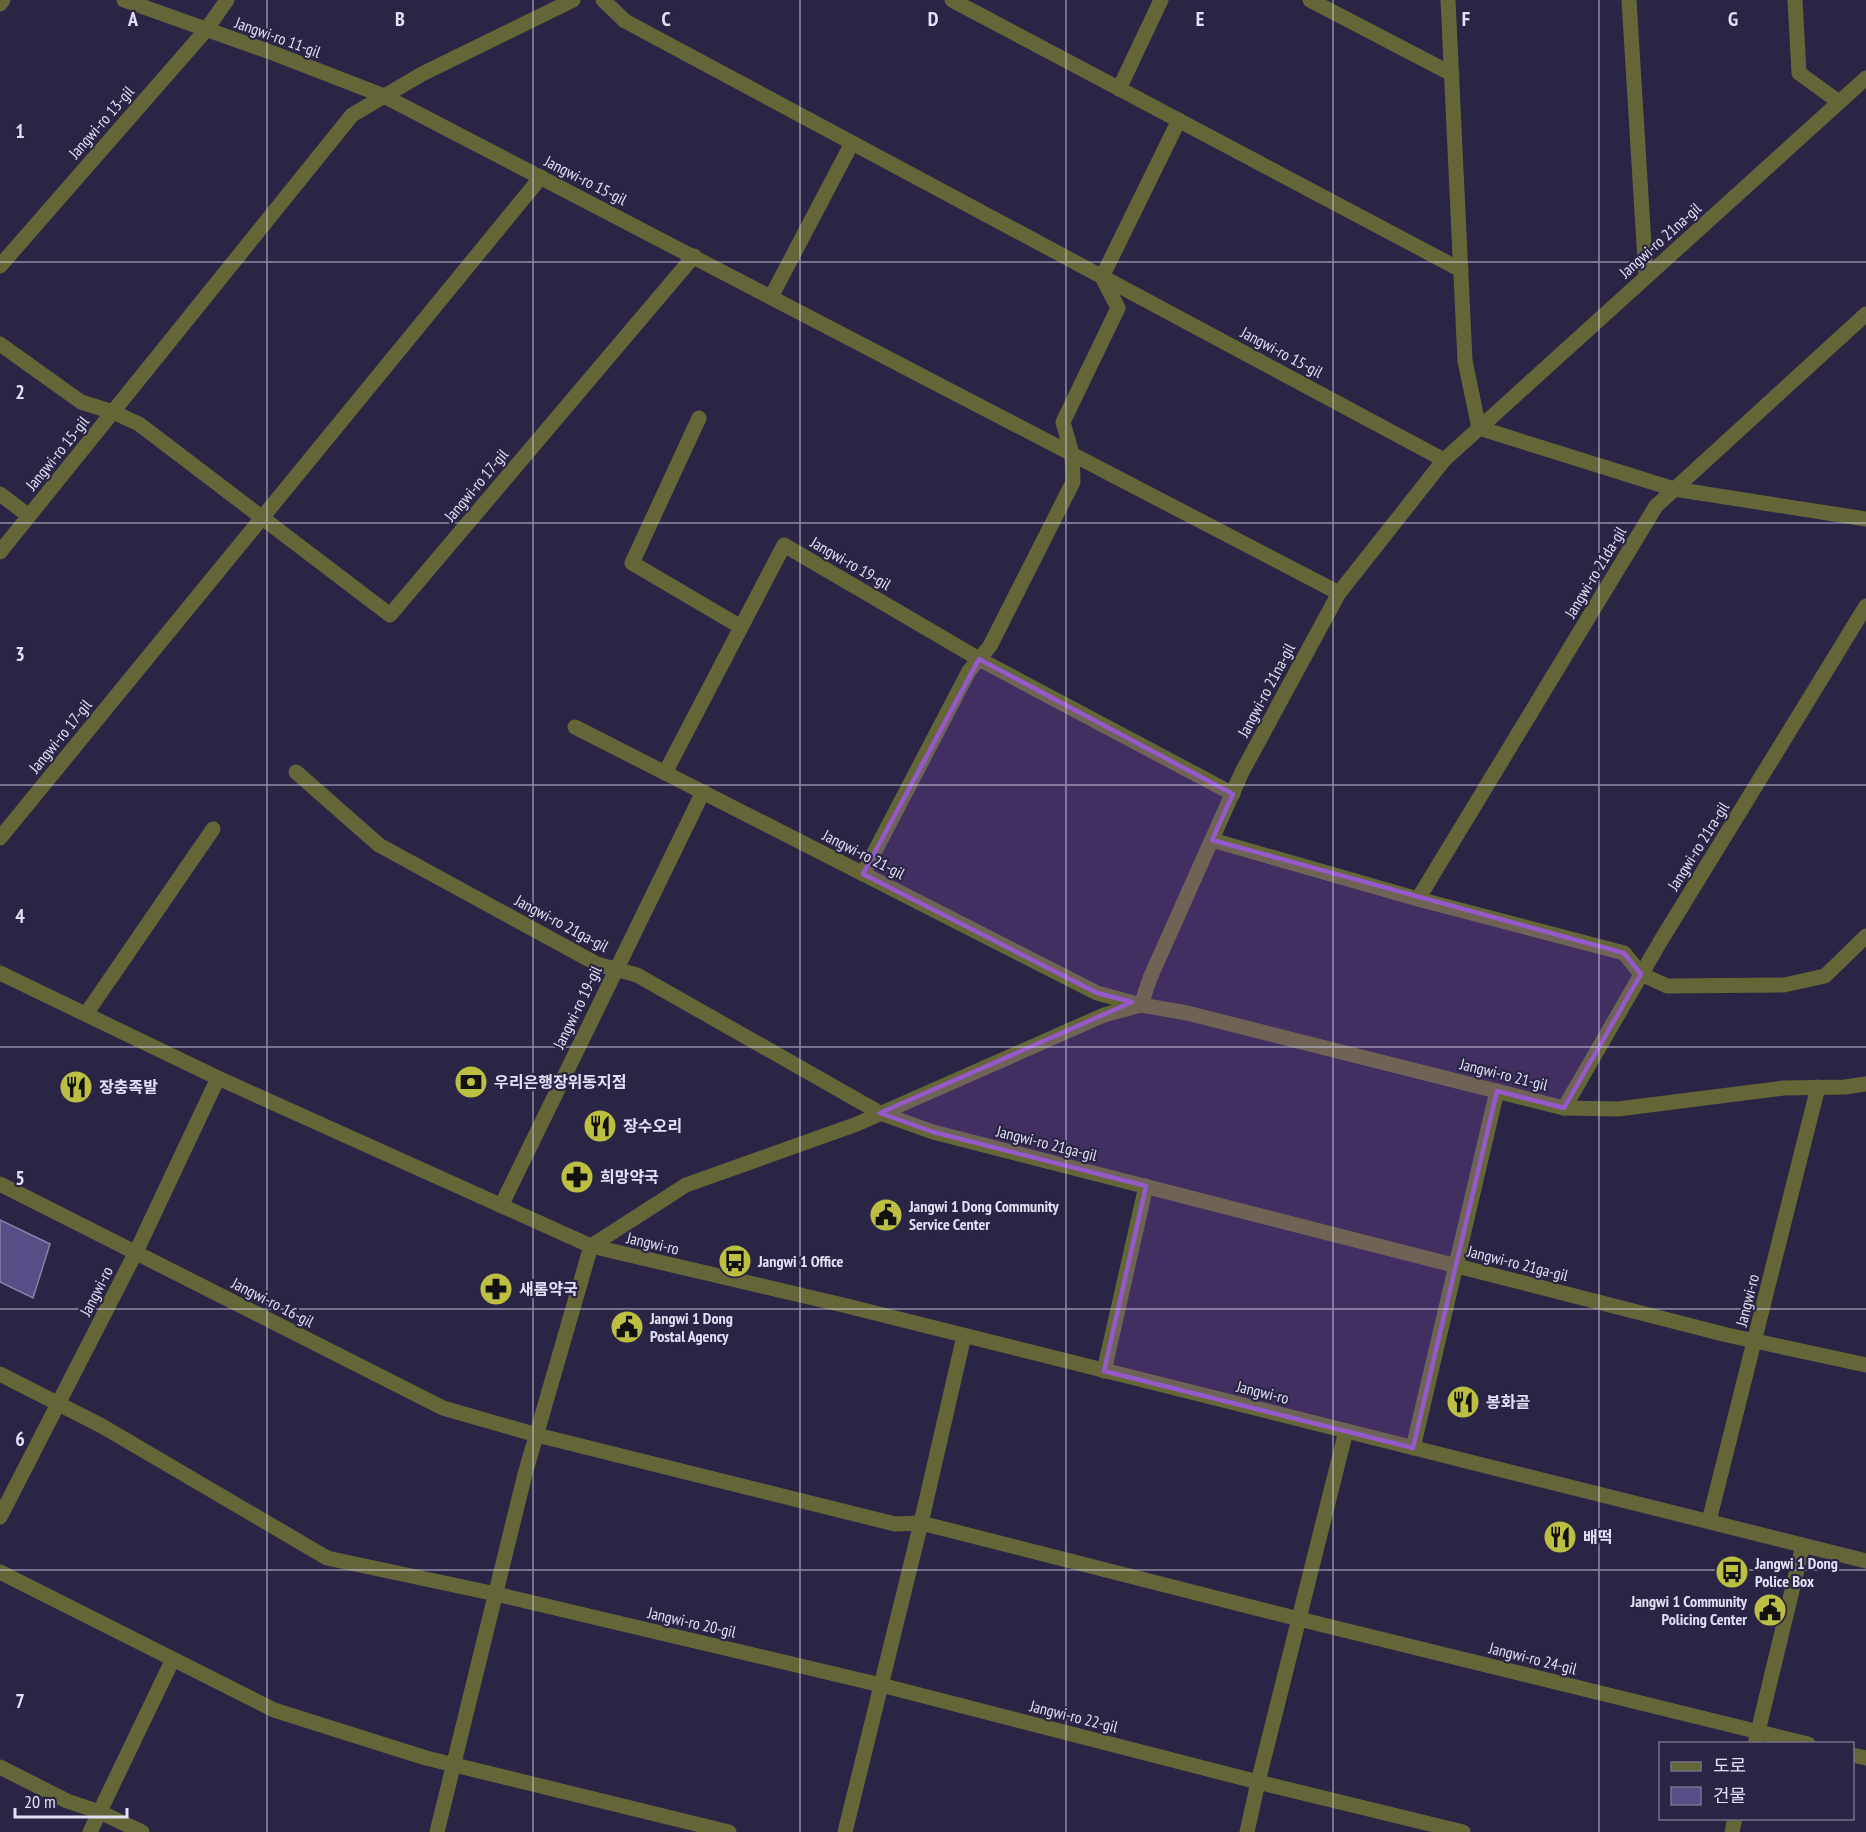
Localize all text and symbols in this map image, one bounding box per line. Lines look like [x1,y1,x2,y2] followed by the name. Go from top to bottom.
[127,6,139,32] text: A
[395,6,405,32] text: B
[661,6,671,32] text: C
[928,6,939,32] text: D
[1196,6,1204,32] text: E
[1462,6,1470,32] text: F
[1728,6,1738,32] text: G
[232,12,324,62] street label: Jangwi-ro 11-gil
[63,81,138,163] street label: Jangwi-ro 13-gil
[15,118,25,144] text: 1
[541,150,631,209] street label: Jangwi-ro 15-gil
[1614,198,1705,283] street label: Jangwi-ro 21na-gil
[1237,322,1326,382] street label: Jangwi-ro 15-gil
[15,379,25,405] text: 2
[20,412,93,495] street label: Jangwi-ro 15-gil
[439,444,512,526] street label: Jangwi-ro 17-gil
[1559,523,1630,622] street label: Jangwi-ro 21da-gil
[806,531,895,594] street label: Jangwi-ro 19-gil
[1233,640,1299,741] street label: Jangwi-ro 21na-gil
[15,641,25,667] text: 3
[24,695,96,778] street label: Jangwi-ro 17-gil
[1662,798,1733,895] street label: Jangwi-ro 21ra-gil
[819,824,909,883] street label: Jangwi-ro 21-gil
[511,890,612,956] street label: Jangwi-ro 21ga-gil
[15,903,25,929] text: 4
[548,962,606,1053] street label: Jangwi-ro 19-gil
[1457,1053,1550,1095] street label: Jangwi-ro 21-gil
[453,1064,489,1100] bank icon: 우리은행장위동지점
[58,1069,94,1105] restaurant icon: 장충족발
[494,1072,626,1092] place label: 우리은행장위동지점
[99,1077,158,1097] place label: 장충족발
[582,1108,618,1144] restaurant icon: 장수오리
[623,1116,682,1136] place label: 장수오리
[994,1121,1100,1165] street label: Jangwi-ro 21ga-gil
[559,1159,595,1195] pharmacy icon: 희망약국
[15,1165,25,1191] text: 5
[600,1167,659,1187] place label: 희망약국
[908,1196,1059,1234] place label: Jangwi 1 Dong Community Service Center
[868,1197,904,1233] public building icon: Jangwi 1 Dong Community Service Center
[624,1227,681,1259] street label: Jangwi-ro
[1465,1241,1571,1285] street label: Jangwi-ro 21ga-gil
[717,1243,753,1279] bus stop icon: Jangwi 1 Office
[757,1251,844,1271] place label: Jangwi 1 Office
[75,1263,117,1320] street label: Jangwi-ro
[478,1271,514,1307] pharmacy icon: 새롬약국
[228,1272,318,1331] street label: Jangwi-ro 16-gil
[1731,1272,1763,1329] street label: Jangwi-ro
[519,1279,578,1299] place label: 새롬약국
[649,1308,733,1346] place label: Jangwi 1 Dong Postal Agency
[609,1309,645,1345] public building icon: Jangwi 1 Dong Postal Agency
[1234,1376,1291,1408] street label: Jangwi-ro
[1445,1384,1481,1420] restaurant icon: 봉화골
[1486,1392,1530,1412] place label: 봉화골
[15,1426,25,1452] text: 6
[1542,1519,1578,1555] restaurant icon: 배떡
[1583,1527,1612,1547] place label: 배떡
[1754,1553,1838,1591] place label: Jangwi 1 Dong Police Box
[1714,1554,1750,1590] bus stop icon: Jangwi 1 Dong Police Box
[1630,1591,1748,1629] place label: Jangwi 1 Community Policing Center
[1752,1592,1788,1628] public building icon: Jangwi 1 Community Policing Center
[645,1602,738,1642] street label: Jangwi-ro 20-gil
[1486,1637,1579,1679] street label: Jangwi-ro 24-gil
[15,1688,25,1714] text: 7
[1027,1695,1120,1737] street label: Jangwi-ro 22-gil
[1659,1742,1854,1820] legend
[1713,1754,1746,1777] text: 도로
[15,1781,128,1819] scale bar
[1713,1784,1746,1807] text: 건물
[24,1790,56,1813] text: 20 m

